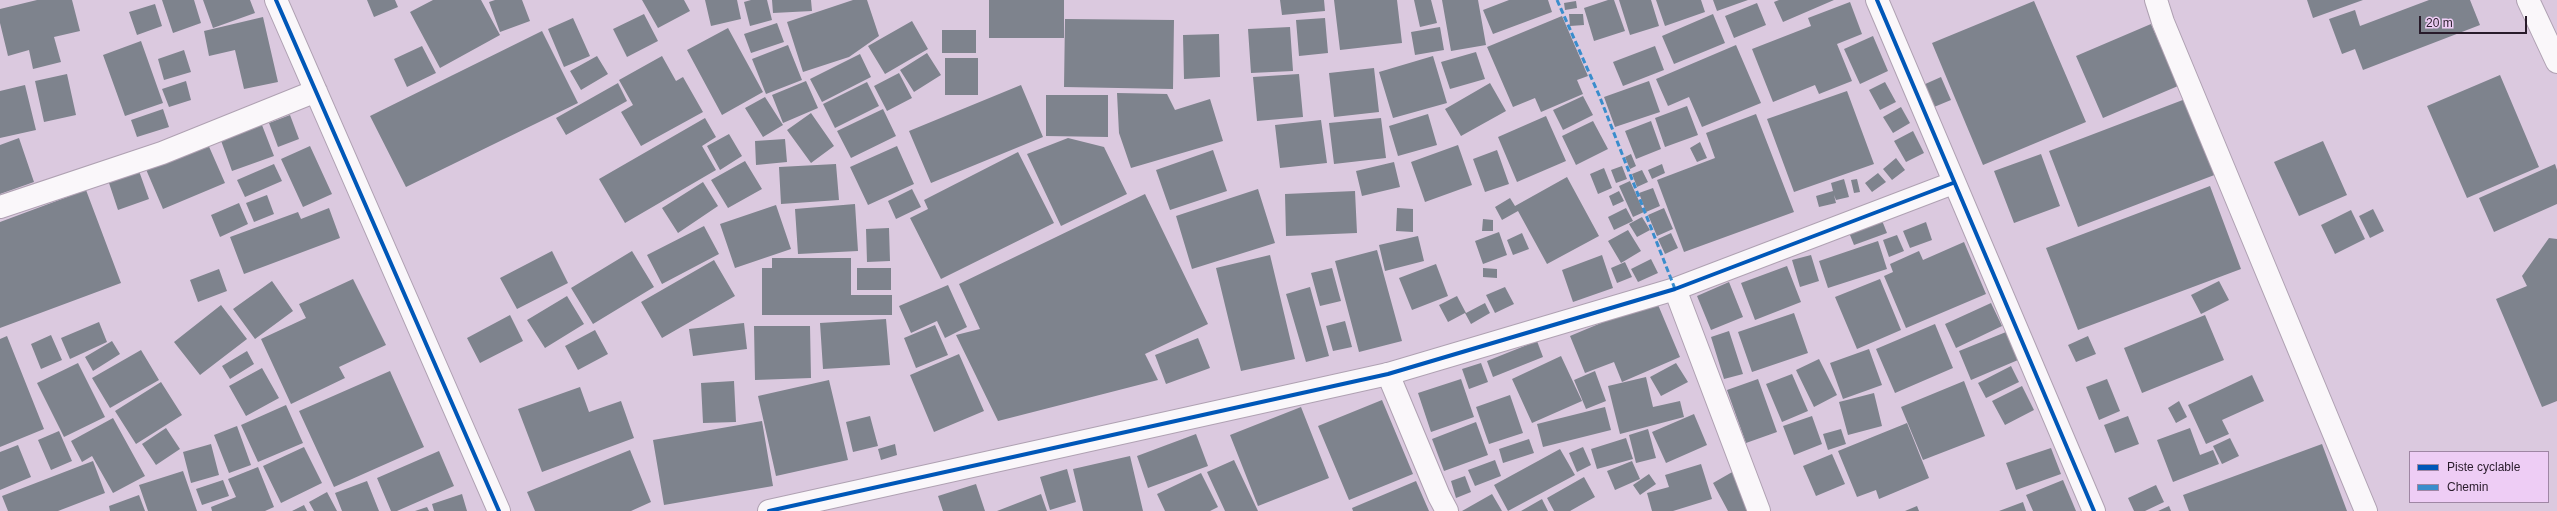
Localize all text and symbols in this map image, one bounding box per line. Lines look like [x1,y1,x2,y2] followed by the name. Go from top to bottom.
[2421,8,2529,34] scale bar
[2426,16,2453,30] text: 20 m
[2409,451,2549,503] legend
[2447,460,2520,474] text: Piste cyclable
[2447,480,2488,494] text: Chemin

